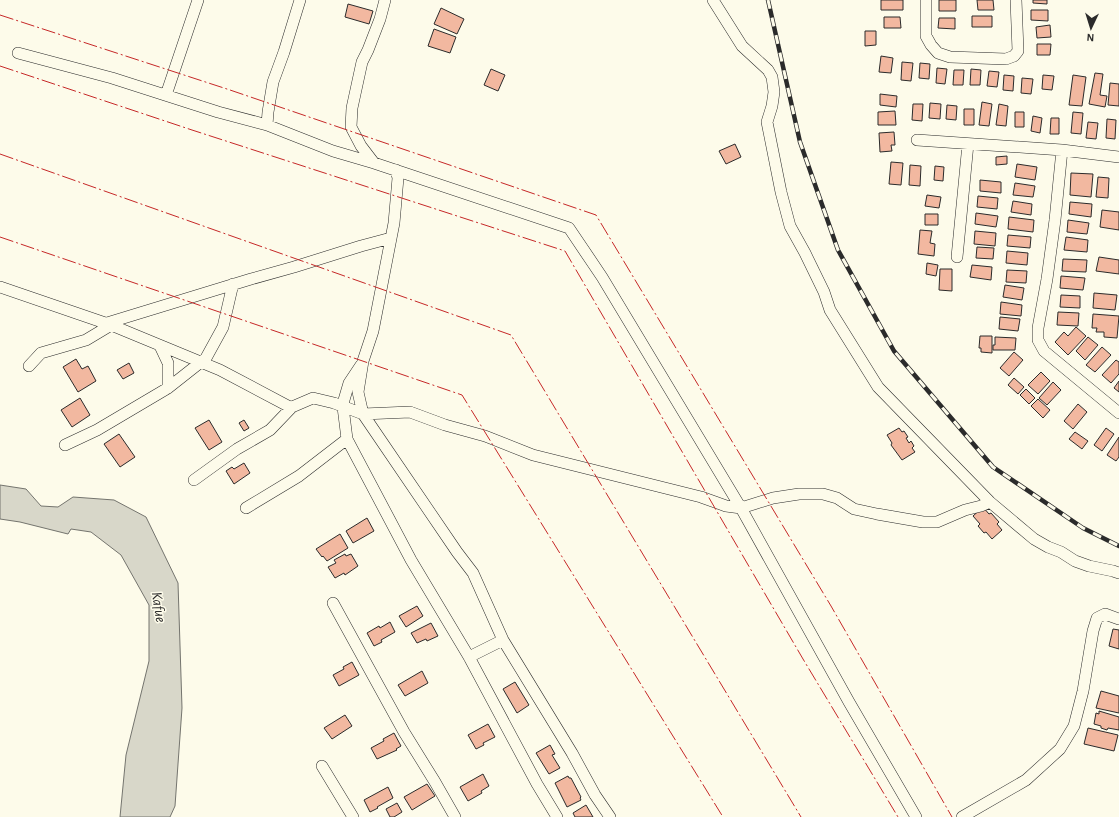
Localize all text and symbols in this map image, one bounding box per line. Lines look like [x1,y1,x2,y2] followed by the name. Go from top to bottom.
[1071,8,1111,48] north arrow
[1086,32,1095,43] text: N
[149,591,168,624] water label: Kafue

